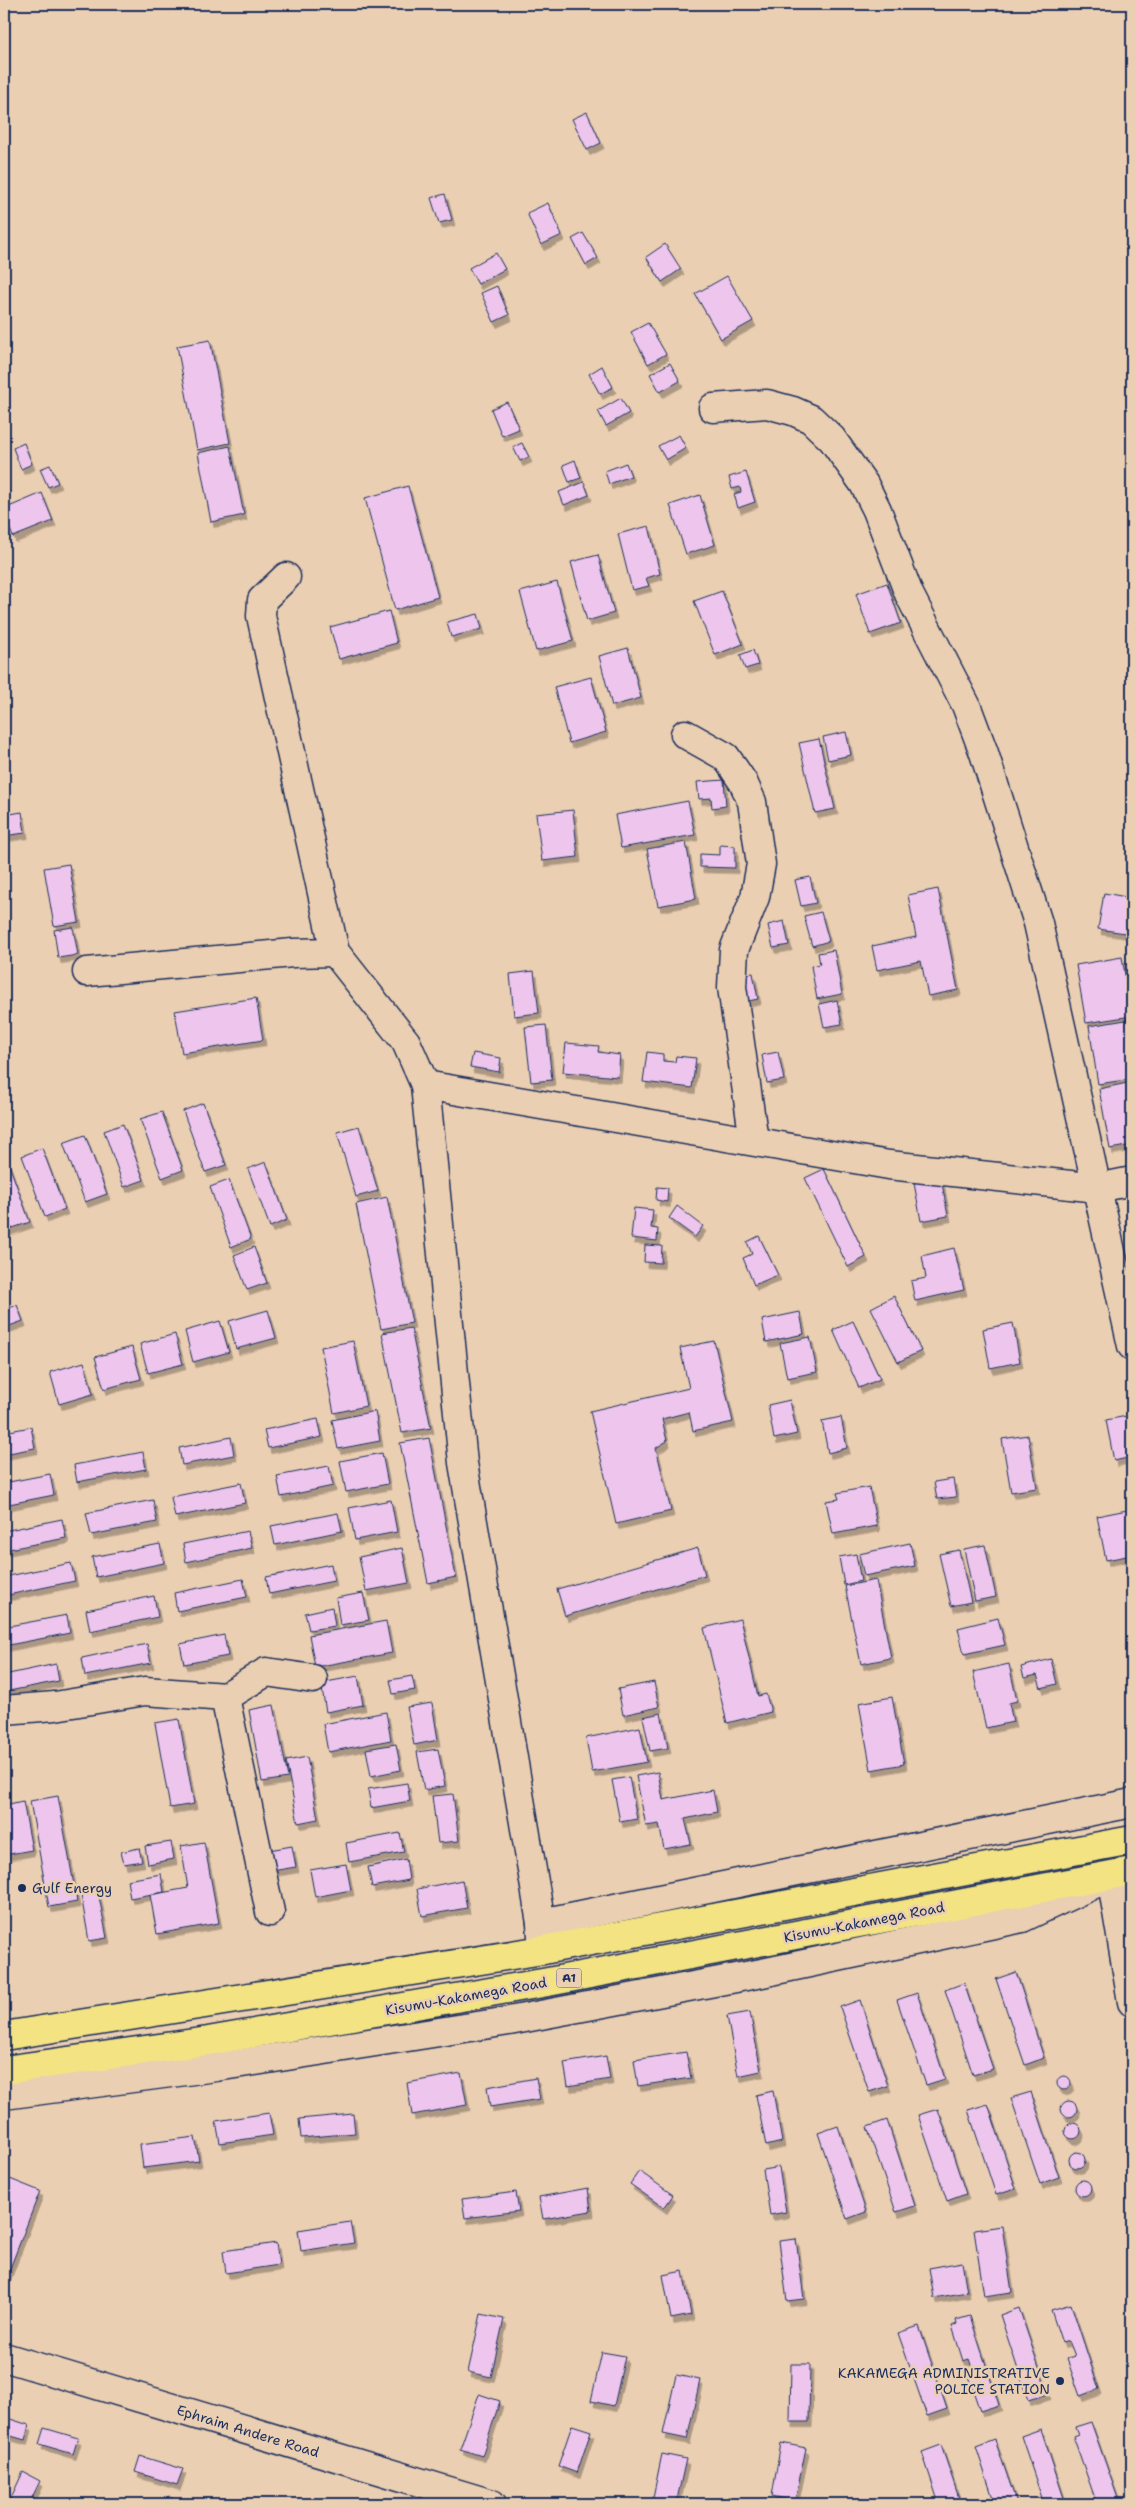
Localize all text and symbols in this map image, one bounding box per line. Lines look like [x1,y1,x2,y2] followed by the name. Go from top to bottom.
[32,1879,112,1897] place label: Gulf Energy
[16,1882,28,1894] marker: Gulf Energy
[782,1898,946,1946] street label: Kisumu-Kakamega Road
[556,1969,582,1988] road number: A1
[384,1973,548,2019] street label: Kisumu-Kakamega Road
[838,2364,1050,2398] place label: KAKAMEGA ADMINISTRATIVE POLICE STATION
[1054,2375,1066,2387] marker: KAKAMEGA ADMINISTRATIVE POLICE STATION
[174,2401,322,2461] street label: Ephraim Andere Road

